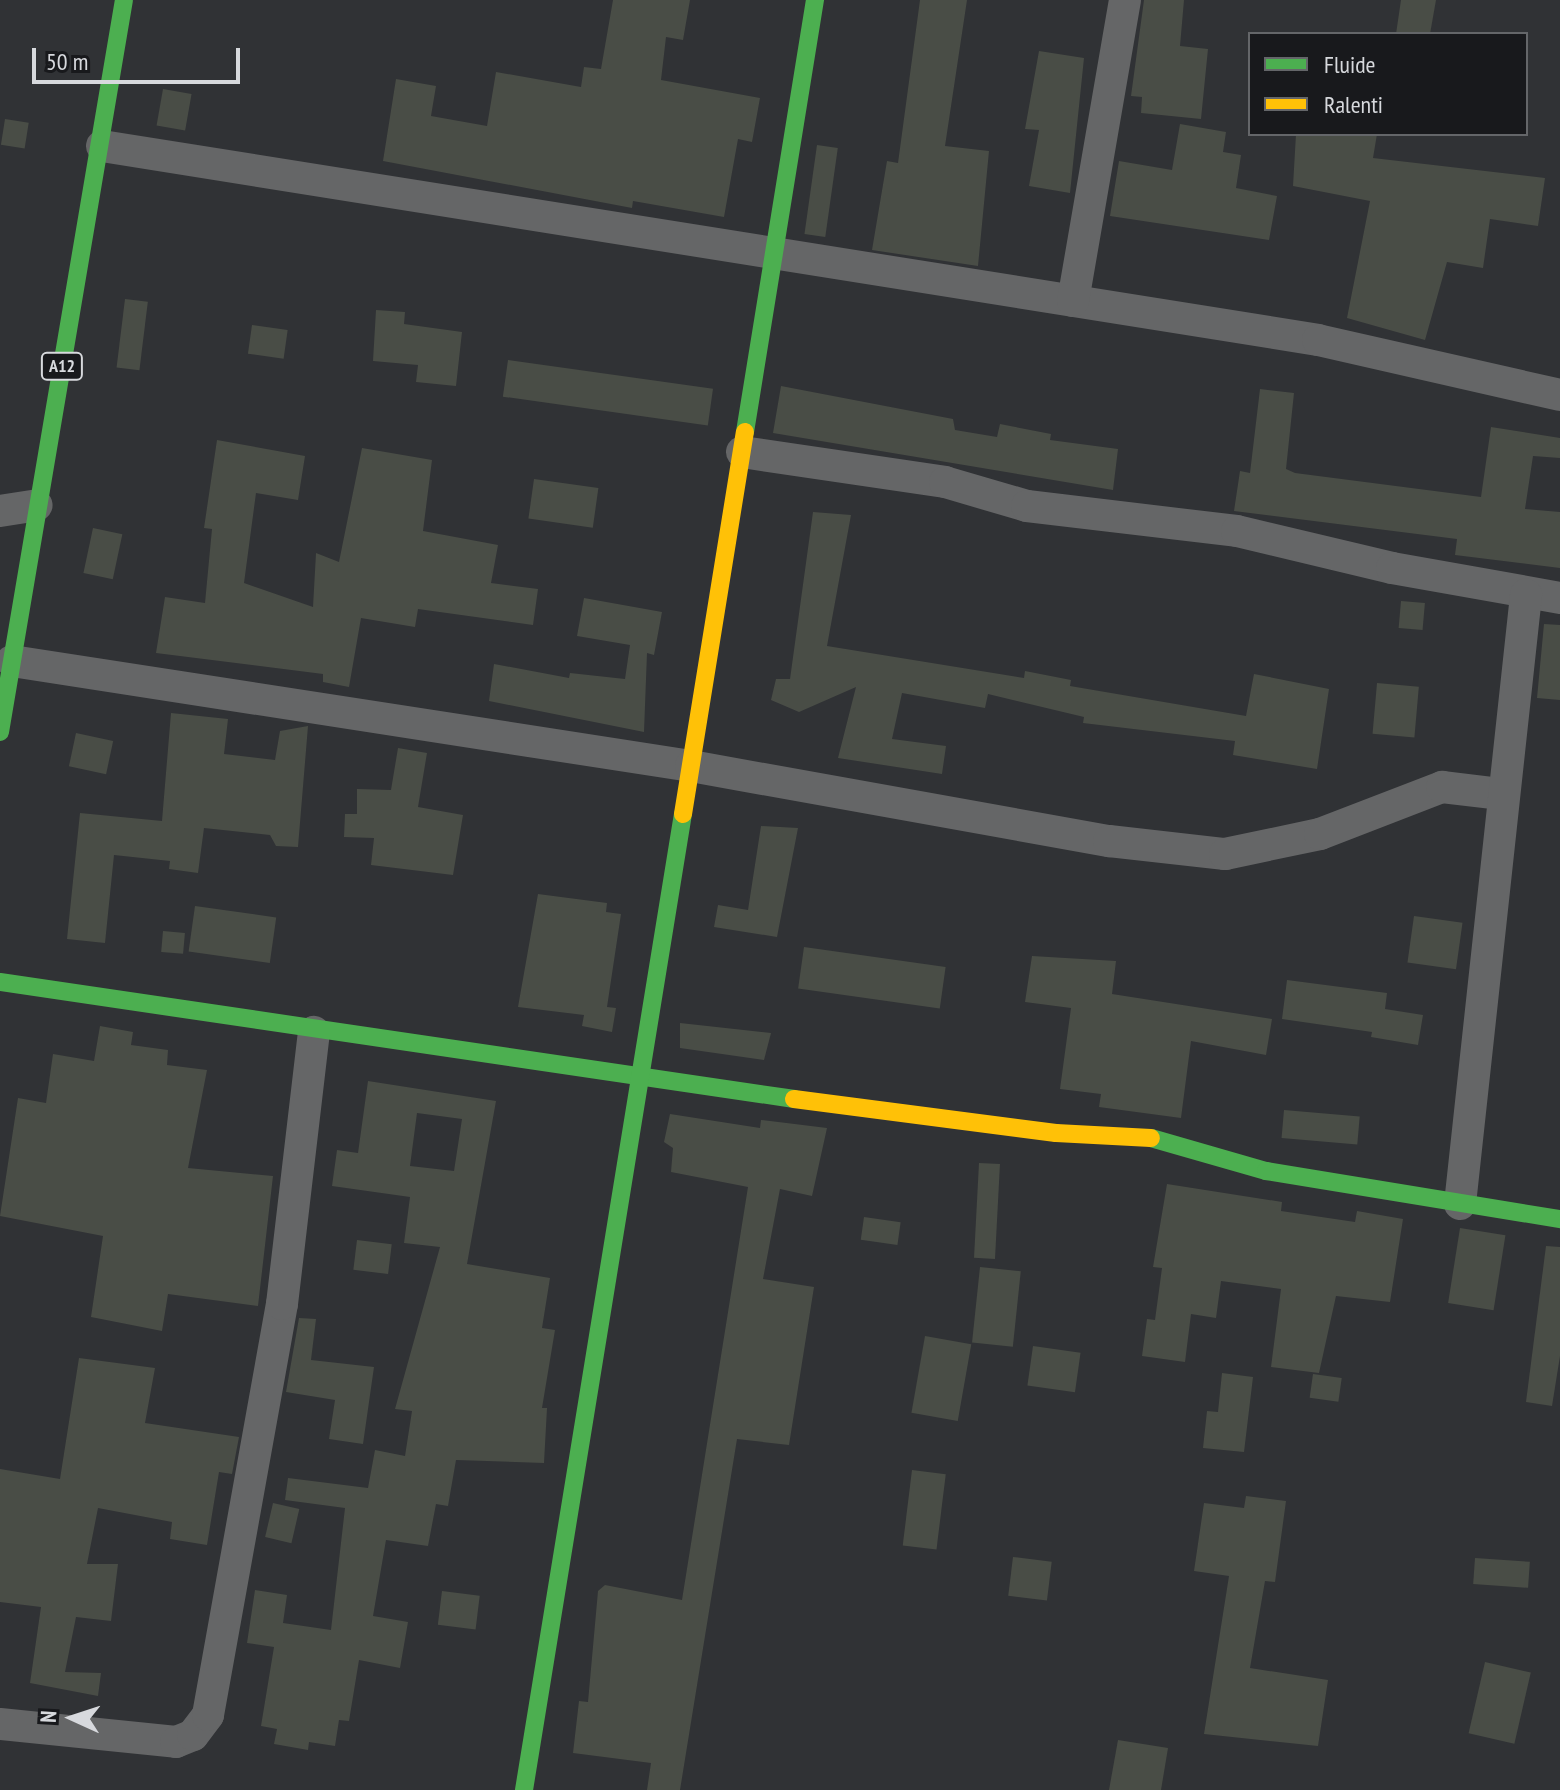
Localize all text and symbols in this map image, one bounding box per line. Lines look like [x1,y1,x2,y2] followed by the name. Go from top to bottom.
[36,32,244,82] scale bar
[1248,32,1528,136] legend
[46,46,88,77] text: 50 m
[1324,49,1375,80] text: Fluide
[1324,89,1383,120] text: Ralenti
[40,352,84,380] road number: A12
[32,1678,112,1758] north arrow
[34,1710,62,1723] text: N

